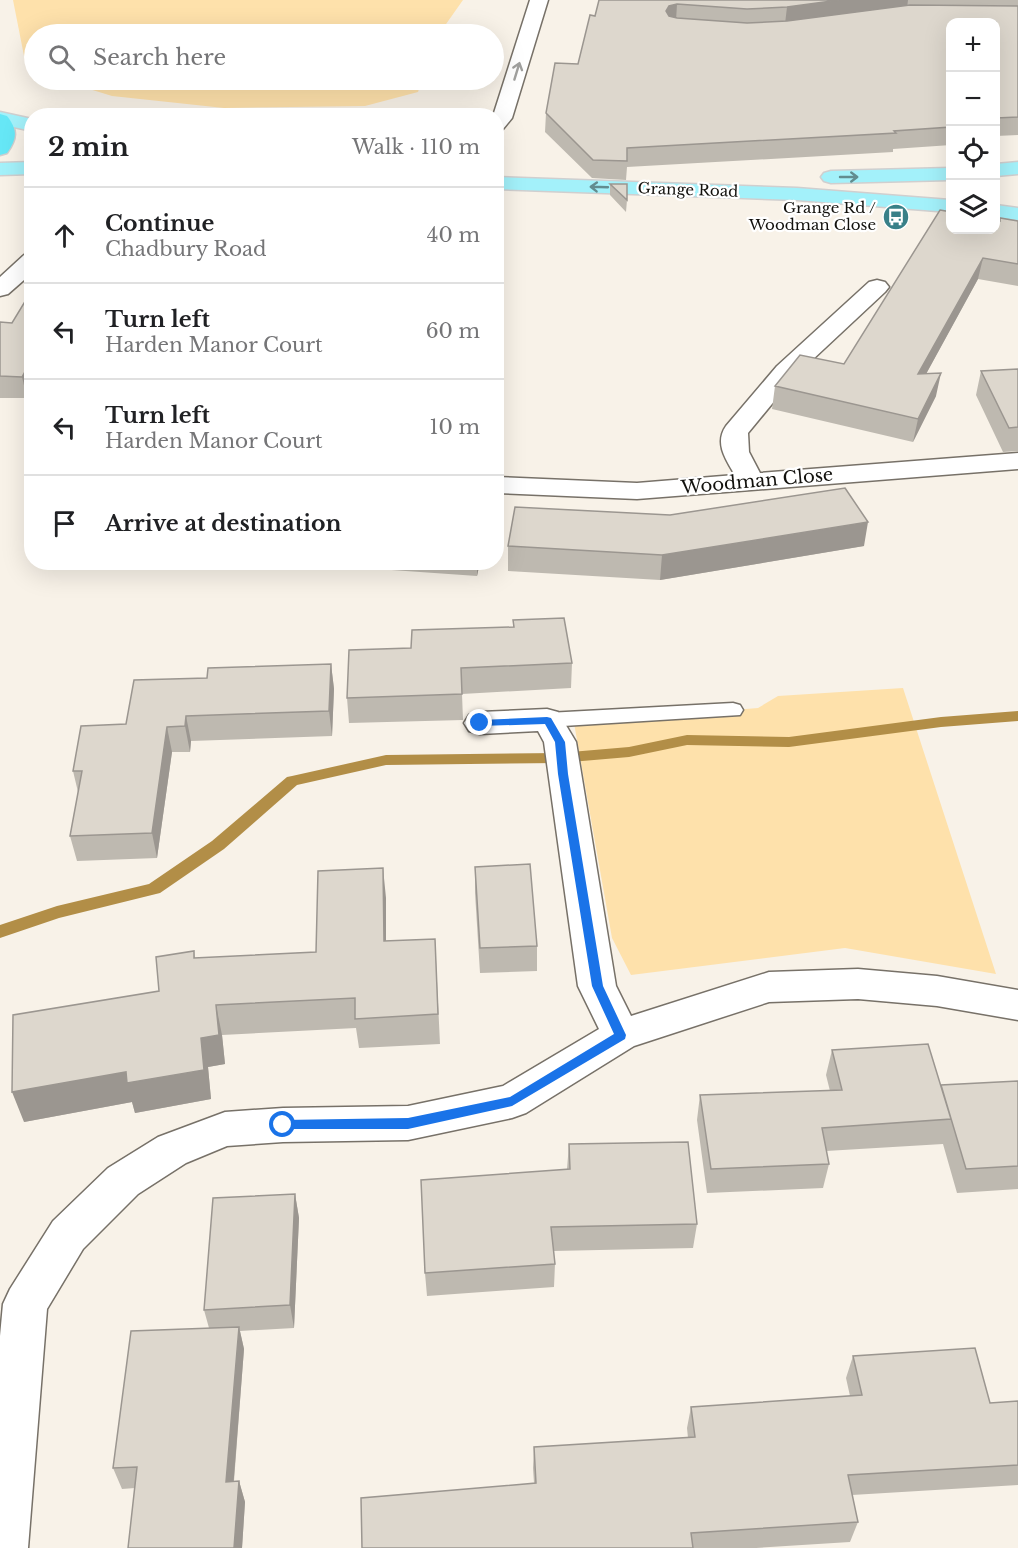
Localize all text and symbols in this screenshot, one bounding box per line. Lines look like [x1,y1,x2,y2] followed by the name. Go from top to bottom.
[946,18,1000,234] map controls
[946,18,1000,72] button: +
[24,24,504,90] search box
[45,41,78,74] icon: search
[93,44,226,71] text: Search here
[512,62,523,81] one-way arrow
[946,72,1000,126] button: −
[946,126,1000,180] button: locate
[48,131,129,163] text: 2 min
[352,135,480,159] text: Walk · 110 m
[838,171,858,183] one-way arrow
[637,178,739,201] street label: Grange Road
[946,180,1000,234] button: layers
[589,181,609,193] one-way arrow
[748,198,876,234] place label: Grange Rd / Woodman Close
[881,202,911,232] bus stop icon: Grange Rd / Woodman Close
[105,210,214,237] text: Continue
[48,219,81,252] icon: ahead
[427,223,480,247] text: 40 m
[105,237,267,261] text: Chadbury Road
[105,306,210,333] text: Turn left
[48,315,81,348] icon: left
[426,319,480,343] text: 60 m
[105,333,323,357] text: Harden Manor Court
[105,402,210,429] text: Turn left
[48,411,81,444] icon: left
[430,415,480,439] text: 10 m
[105,429,323,453] text: Harden Manor Court
[679,463,834,499] street label: Woodman Close
[48,507,81,540] icon: arrive
[105,510,342,537] text: Arrive at destination
[466,709,492,735] route end
[269,1111,295,1137] route start

